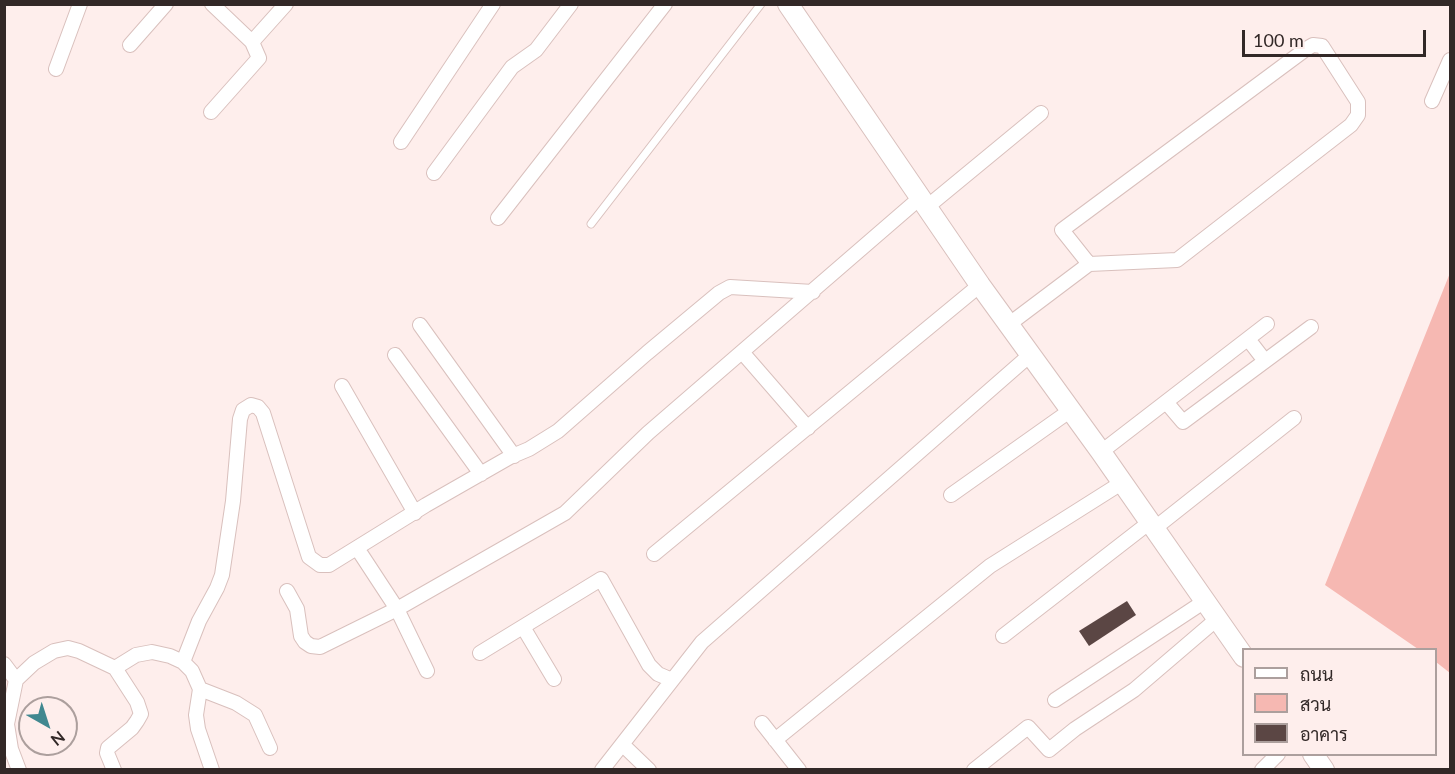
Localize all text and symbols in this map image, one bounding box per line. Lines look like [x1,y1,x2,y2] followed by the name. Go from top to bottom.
[1245,18,1430,56] scale bar
[1253,29,1304,51] text: 100 m
[1242,648,1437,756] legend
[1300,663,1333,685] text: ถนน
[1300,693,1331,715] text: สวน
[18,696,78,756] north arrow
[1300,723,1348,745] text: อาคาร
[48,728,69,750] text: N

